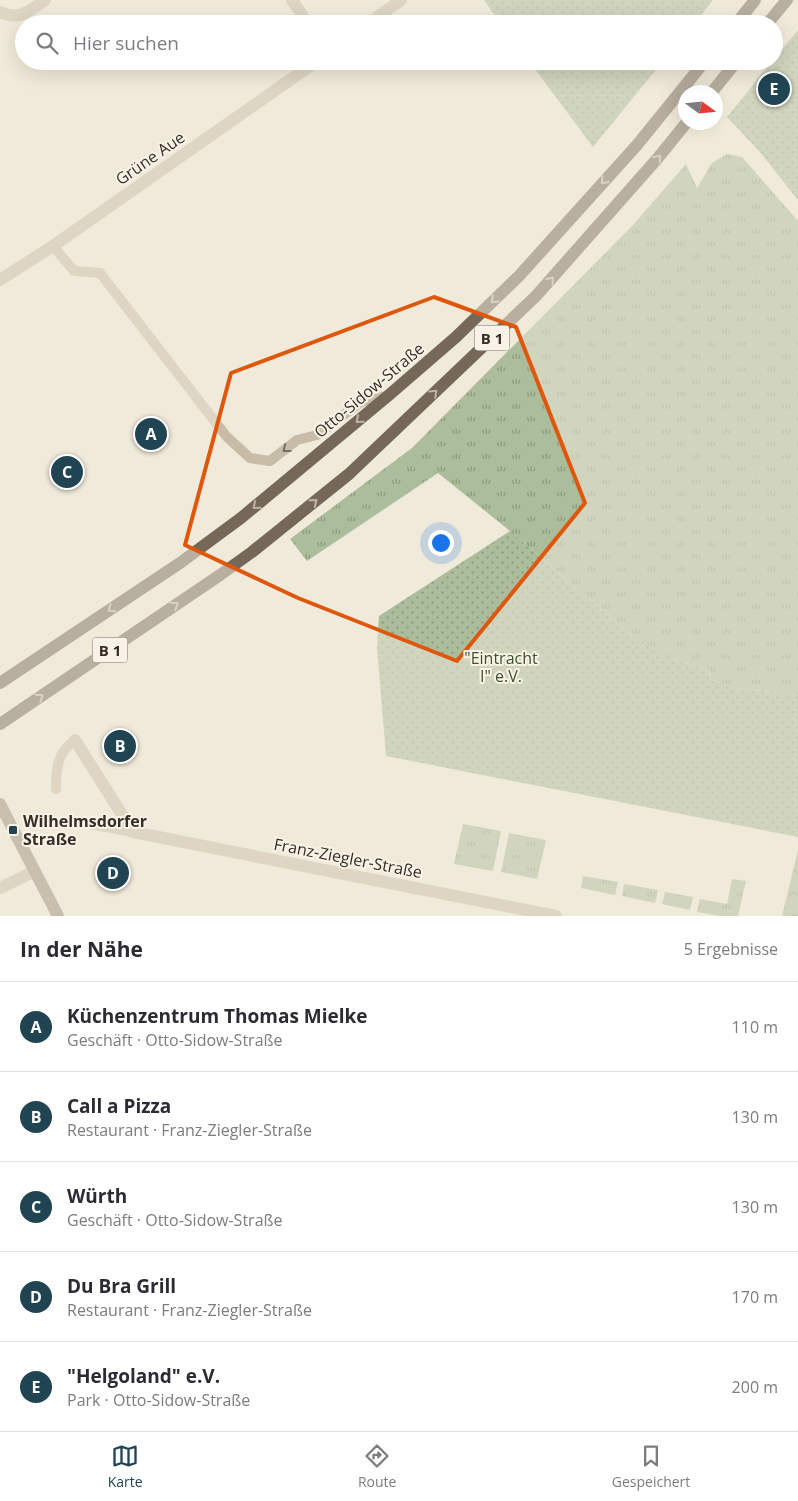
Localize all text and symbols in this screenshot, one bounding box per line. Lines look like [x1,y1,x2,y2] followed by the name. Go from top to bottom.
[15,15,783,70] search box
[33,29,61,57] icon: search
[73,30,179,56] text: Hier suchen
[758,70,790,108] pin: E
[678,85,723,130] north arrow
[111,126,189,190] street label: Grüne Aue
[653,155,661,164] one-way arrow
[601,176,610,185] one-way arrow
[545,276,554,285] one-way arrow
[490,295,499,304] one-way arrow
[474,326,510,350] road number: B 1
[309,337,429,443] street label: Otto-Sidow-Straße
[429,390,438,399] one-way arrow
[356,414,365,423] one-way arrow
[135,415,167,453] pin: A
[282,443,292,452] one-way arrow
[51,453,83,491] pin: C
[308,500,317,508] one-way arrow
[252,501,261,510] one-way arrow
[428,530,454,556] your location
[169,602,178,612] one-way arrow
[107,603,116,612] one-way arrow
[92,638,128,662] road number: B 1
[464,647,538,687] park label: "Eintracht I" e.V.
[35,694,44,703] one-way arrow
[104,727,136,765] pin: B
[23,810,147,850] place label: Wilhelmsdorfer Straße
[7,824,19,836] marker: Wilhelmsdorfer Straße
[272,833,424,883] street label: Franz-Ziegler-Straße
[97,854,129,892] pin: D
[20,935,143,963] text: In der Nähe
[684,938,778,960] text: 5 Ergebnisse
[67,1003,368,1029] text: Küchenzentrum Thomas Mielke
[30,1016,42,1038] text: A
[732,1016,778,1038] text: 110 m
[67,1029,282,1051] text: Geschäft · Otto-Sidow-Straße
[67,1093,171,1119] text: Call a Pizza
[31,1106,41,1128] text: B
[732,1106,778,1128] text: 130 m
[67,1119,312,1141] text: Restaurant · Franz-Ziegler-Straße
[67,1183,127,1209] text: Würth
[31,1196,41,1218] text: C
[732,1196,778,1218] text: 130 m
[67,1209,282,1231] text: Geschäft · Otto-Sidow-Straße
[67,1273,176,1299] text: Du Bra Grill
[30,1286,42,1308] text: D
[732,1286,778,1308] text: 170 m
[67,1299,312,1321] text: Restaurant · Franz-Ziegler-Straße
[67,1363,220,1389] text: "Helgoland" e.V.
[32,1376,40,1398] text: E
[732,1376,778,1398] text: 200 m
[67,1389,250,1411] text: Park · Otto-Sidow-Straße
[108,1442,143,1491] tab: Karte
[358,1442,396,1491] tab: Route
[612,1442,690,1491] tab: Gespeichert

